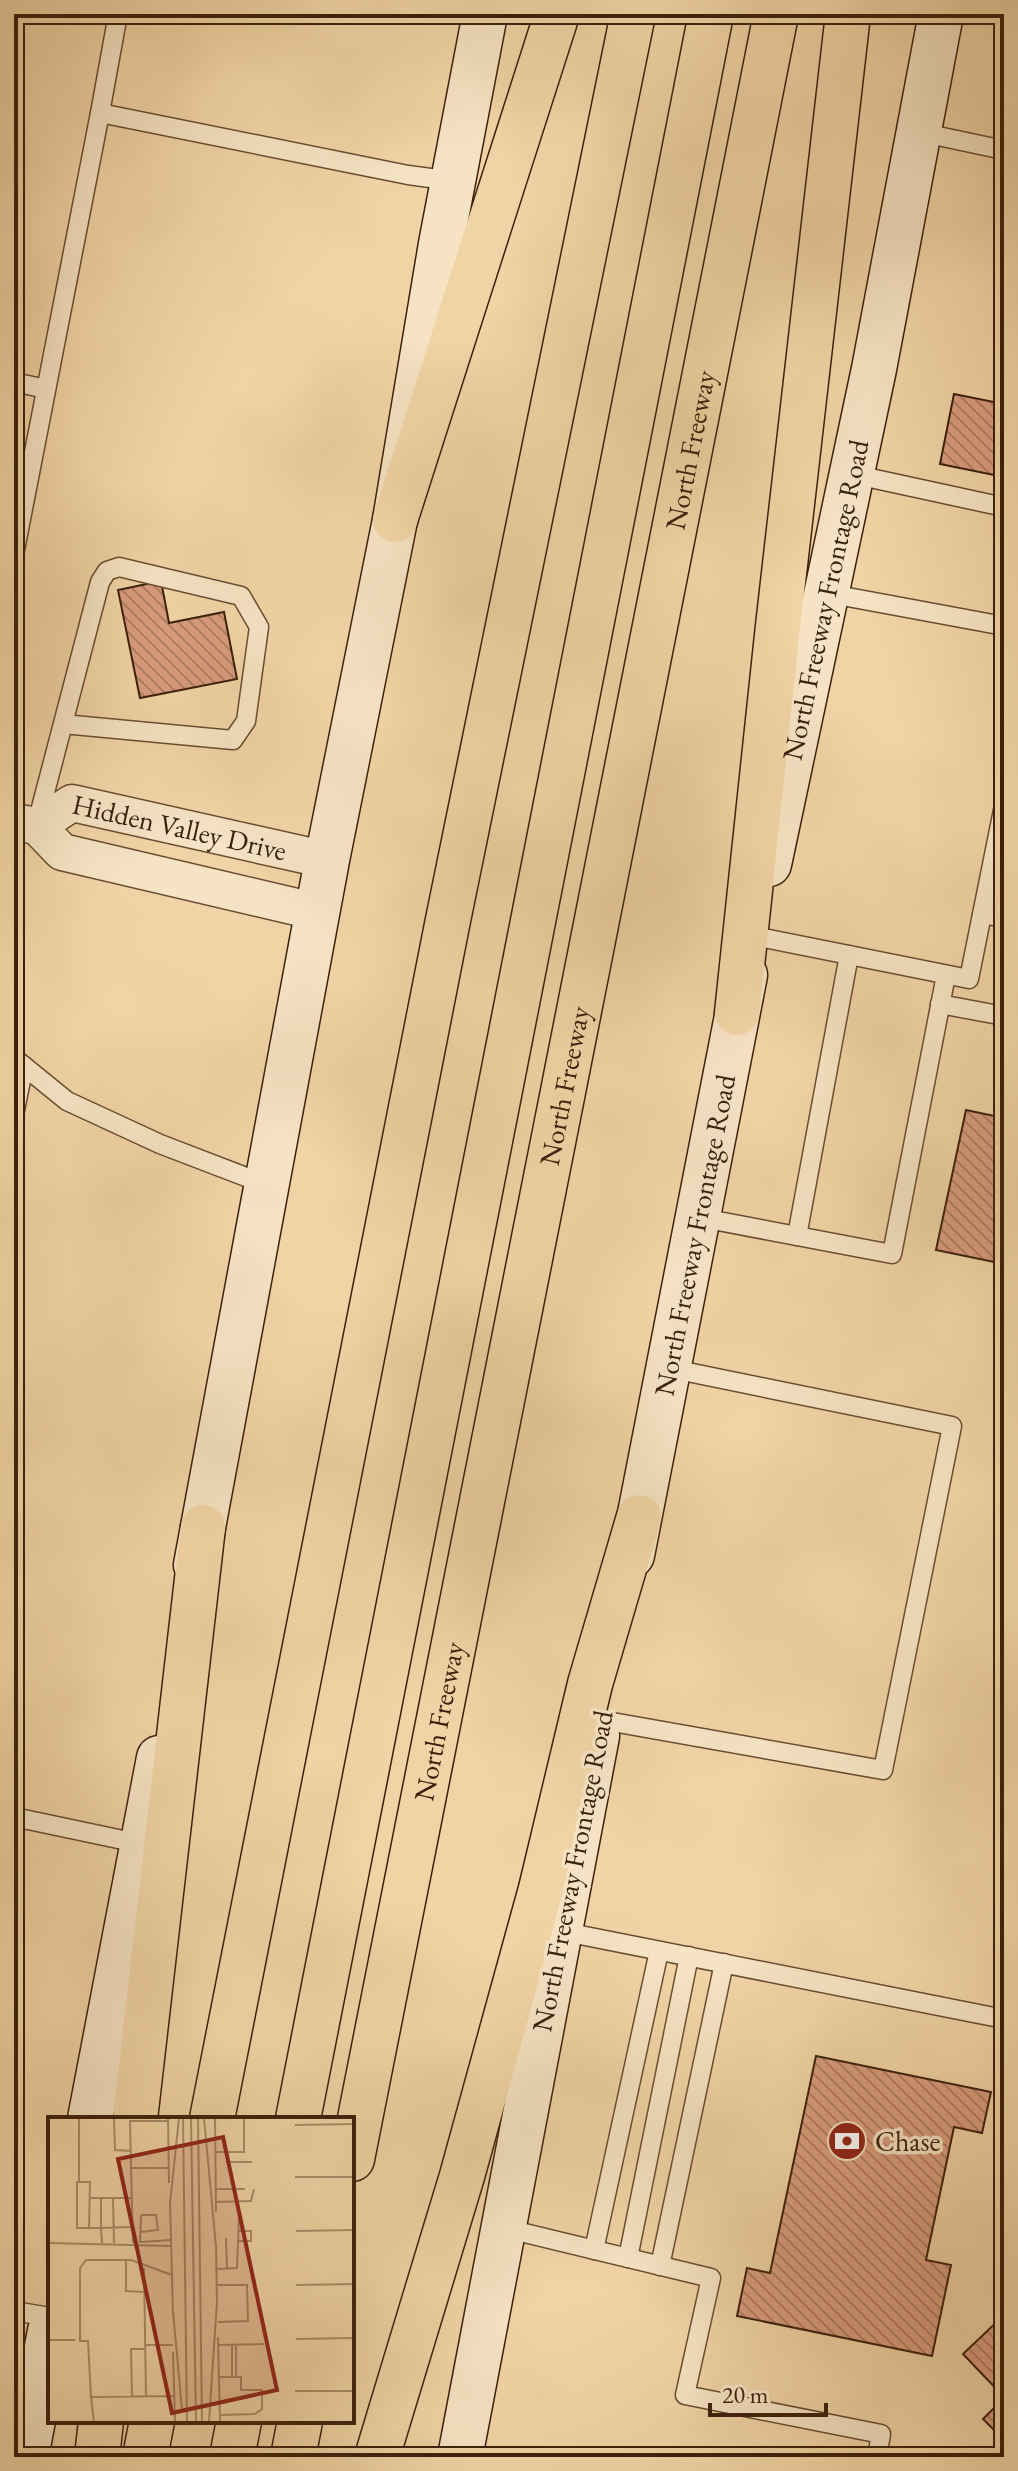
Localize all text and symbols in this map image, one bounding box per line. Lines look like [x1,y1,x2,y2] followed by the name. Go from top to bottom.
[656,367,723,533] street label: North Freeway
[774,435,877,763] street label: North Freeway Frontage Road
[69,786,290,868] street label: Hidden Valley Drive
[531,1002,598,1168] street label: North Freeway
[645,1070,743,1399] street label: North Freeway Frontage Road
[405,1638,472,1804] street label: North Freeway
[523,1706,621,2035] street label: North Freeway Frontage Road
[48,2117,354,2423] inset map
[826,2120,868,2162] bank icon: Chase
[875,2123,941,2159] place label: Chase
[710,2367,826,2417] scale bar
[722,2379,769,2410] text: 20 m

